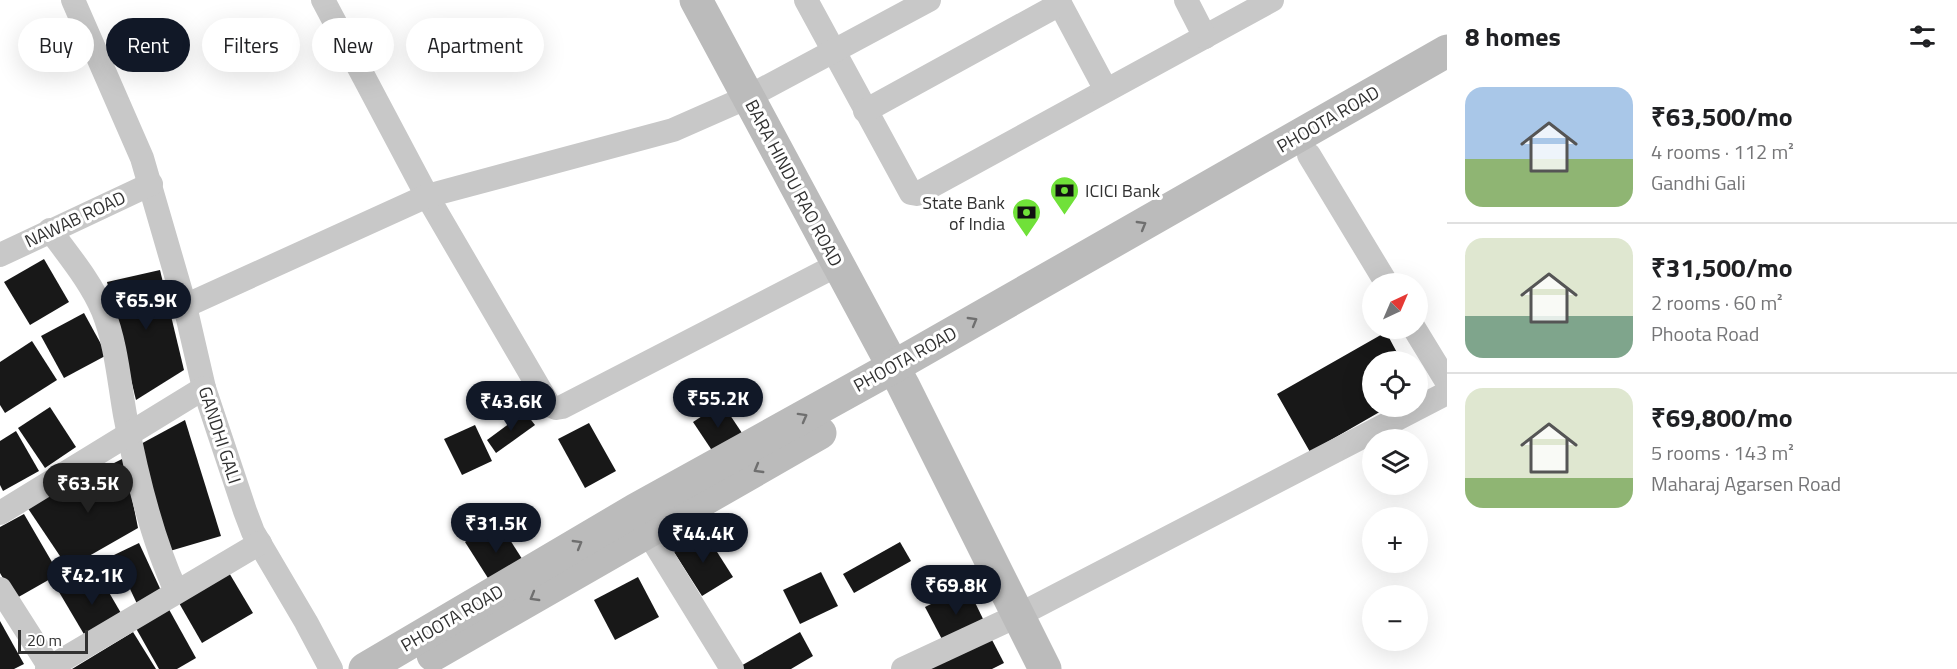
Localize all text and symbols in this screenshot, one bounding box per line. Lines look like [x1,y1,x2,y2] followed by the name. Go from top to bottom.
[1465,17,1561,56] text: 8 homes
[18,18,94,72] chip: Buy
[106,18,190,72] chip: Rent
[202,18,300,72] chip: Filters
[312,18,394,72] chip: New
[406,18,544,72] chip: Apartment
[1906,20,1939,53] icon: filters
[1272,79,1384,159] street label: PHOOTA ROAD
[739,95,849,271] street label: BARA HINDU RAO ROAD
[1651,97,1793,136] text: ₹63,500/mo
[1513,111,1585,183] icon: home
[1651,136,1794,167] text: 4 rooms · 112 m²
[1651,167,1746,198] text: Gandhi Gali
[1048,174,1080,216] bank icon: ICICI Bank
[1085,177,1161,204] place label: ICICI Bank
[20,184,130,254] street label: NAWAB ROAD
[922,189,1005,237] place label: State Bank of India
[1010,196,1042,238] bank icon: State Bank of India
[1136,221,1146,232] one-way arrow
[1651,248,1793,287] text: ₹31,500/mo
[1513,262,1585,334] icon: home
[1362,273,1428,339] north arrow
[1362,273,1428,651] map controls
[97,280,195,331] pin: ₹65.9K
[115,284,177,315] text: ₹65.9K
[1651,287,1783,318] text: 2 rooms · 60 m²
[967,317,977,328] one-way arrow
[1651,318,1759,349] text: Phoota Road
[848,319,962,399] street label: PHOOTA ROAD
[1362,351,1428,417] button: locate
[669,378,767,429] pin: ₹55.2K
[462,381,560,432] pin: ₹43.6K
[687,382,749,413] text: ₹55.2K
[192,383,248,487] street label: GANDHI GALI
[480,385,542,416] text: ₹43.6K
[1651,398,1793,437] text: ₹69,800/mo
[1513,412,1585,484] icon: home
[797,413,807,424] one-way arrow
[1362,429,1428,495] button: layers
[1651,437,1794,468] text: 5 rooms · 143 m²
[754,462,764,473] one-way arrow
[39,463,137,514] pin: ₹63.5K
[57,467,119,498] text: ₹63.5K
[1651,468,1841,499] text: Maharaj Agarsen Road
[447,503,545,554] pin: ₹31.5K
[465,507,527,538] text: ₹31.5K
[1362,507,1428,573] button: +
[654,513,752,564] pin: ₹44.4K
[672,517,734,548] text: ₹44.4K
[572,539,582,551] one-way arrow
[43,555,141,606] pin: ₹42.1K
[61,559,123,590] text: ₹42.1K
[907,565,1005,616] pin: ₹69.8K
[925,569,987,600] text: ₹69.8K
[396,578,508,658] street label: PHOOTA ROAD
[1362,585,1428,651] button: −
[530,590,540,602] one-way arrow
[18,627,88,654] scale bar
[27,628,62,652] text: 20 m

